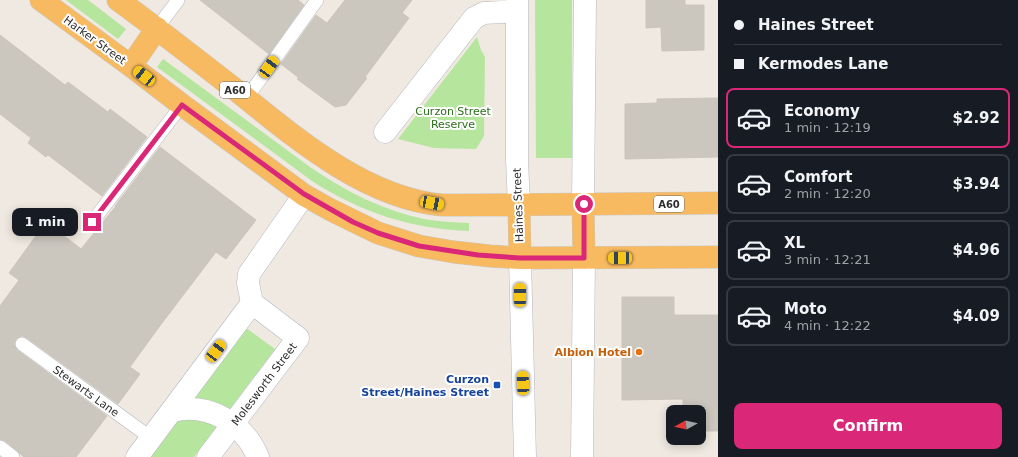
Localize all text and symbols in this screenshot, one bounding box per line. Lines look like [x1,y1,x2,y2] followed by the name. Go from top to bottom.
[61,13,129,68] street label: Harker Street
[758,16,874,34] text: Haines Street
[257,54,281,80] car
[758,55,888,73] text: Kermodes Lane
[131,64,157,88] car
[220,82,250,98] road number: A60
[736,100,772,136] icon: car
[784,102,860,120] text: Economy
[415,105,491,131] park label: Curzon Street Reserve
[953,109,1000,127] text: $2.92
[784,120,871,135] text: 1 min · 12:19
[736,166,772,202] icon: car
[511,167,526,242] street label: Haines Street
[784,168,852,186] text: Comfort
[953,175,1000,193] text: $3.94
[784,186,871,201] text: 2 min · 12:20
[419,195,445,211] car
[575,195,593,213] route start
[654,196,684,212] road number: A60
[12,208,78,236] callout: 1 min
[83,213,101,231] route end
[25,214,65,229] text: 1 min
[736,232,772,268] icon: car
[784,234,805,252] text: XL
[953,241,1000,259] text: $4.96
[608,252,632,264] car
[784,252,871,267] text: 3 min · 12:21
[514,283,526,307] car
[736,298,772,334] icon: car
[784,300,827,318] text: Moto
[953,307,1000,325] text: $4.09
[784,318,871,333] text: 4 min · 12:22
[204,338,228,364] car
[229,340,300,428] street label: Molesworth Street
[555,346,631,359] place label: Albion Hotel
[634,347,644,357] marker: Albion Hotel
[50,363,121,420] street label: Stewarts Lane
[517,371,529,395] car
[361,373,489,399] place label: Curzon Street/Haines Street
[492,380,502,390] marker: Curzon Street/Haines Street
[734,403,1002,449] button: Confirm
[666,405,706,445] north arrow
[666,405,706,445] map controls

